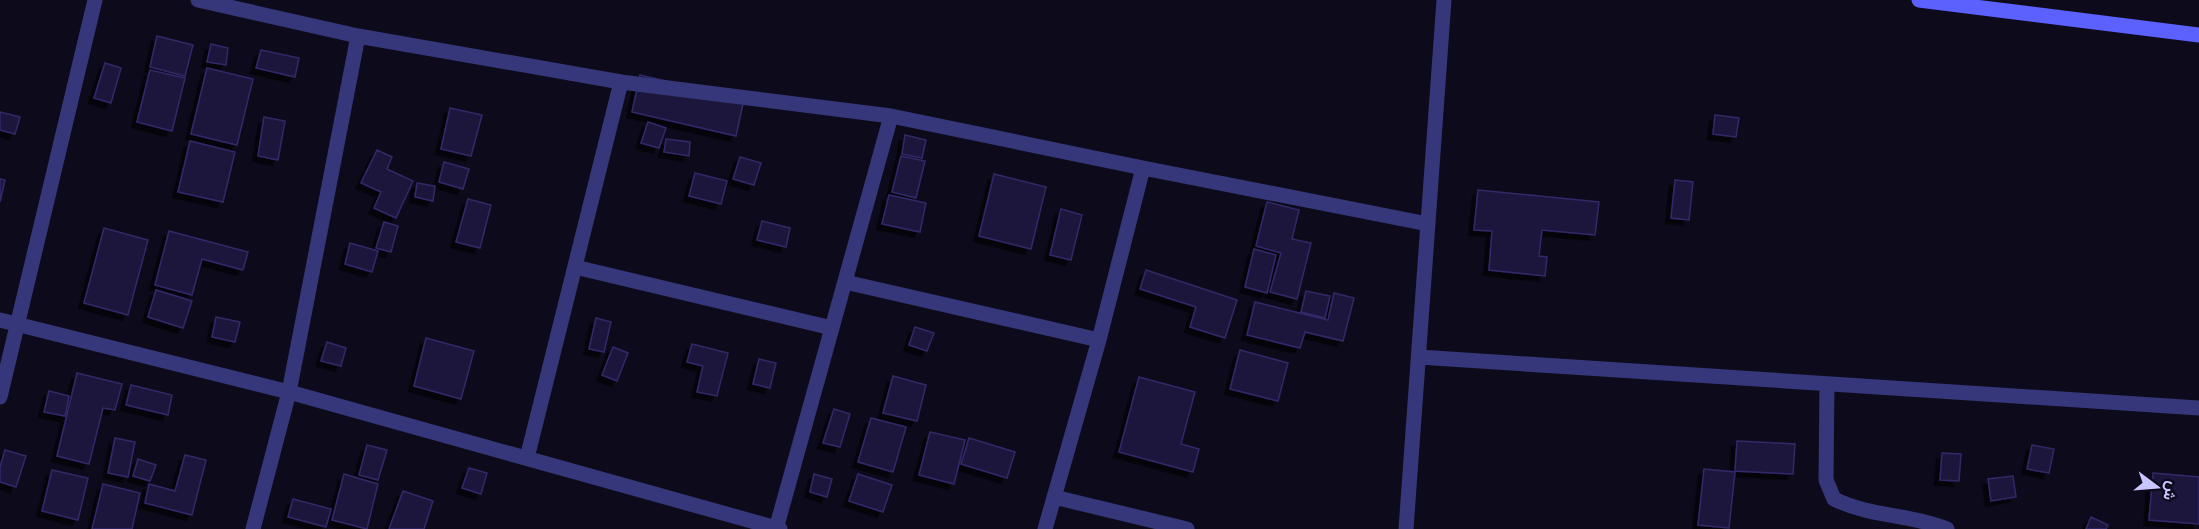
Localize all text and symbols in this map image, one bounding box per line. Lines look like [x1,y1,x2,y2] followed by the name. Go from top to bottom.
[2127,457,2187,517] north arrow
[2158,479,2183,503] text: ش

